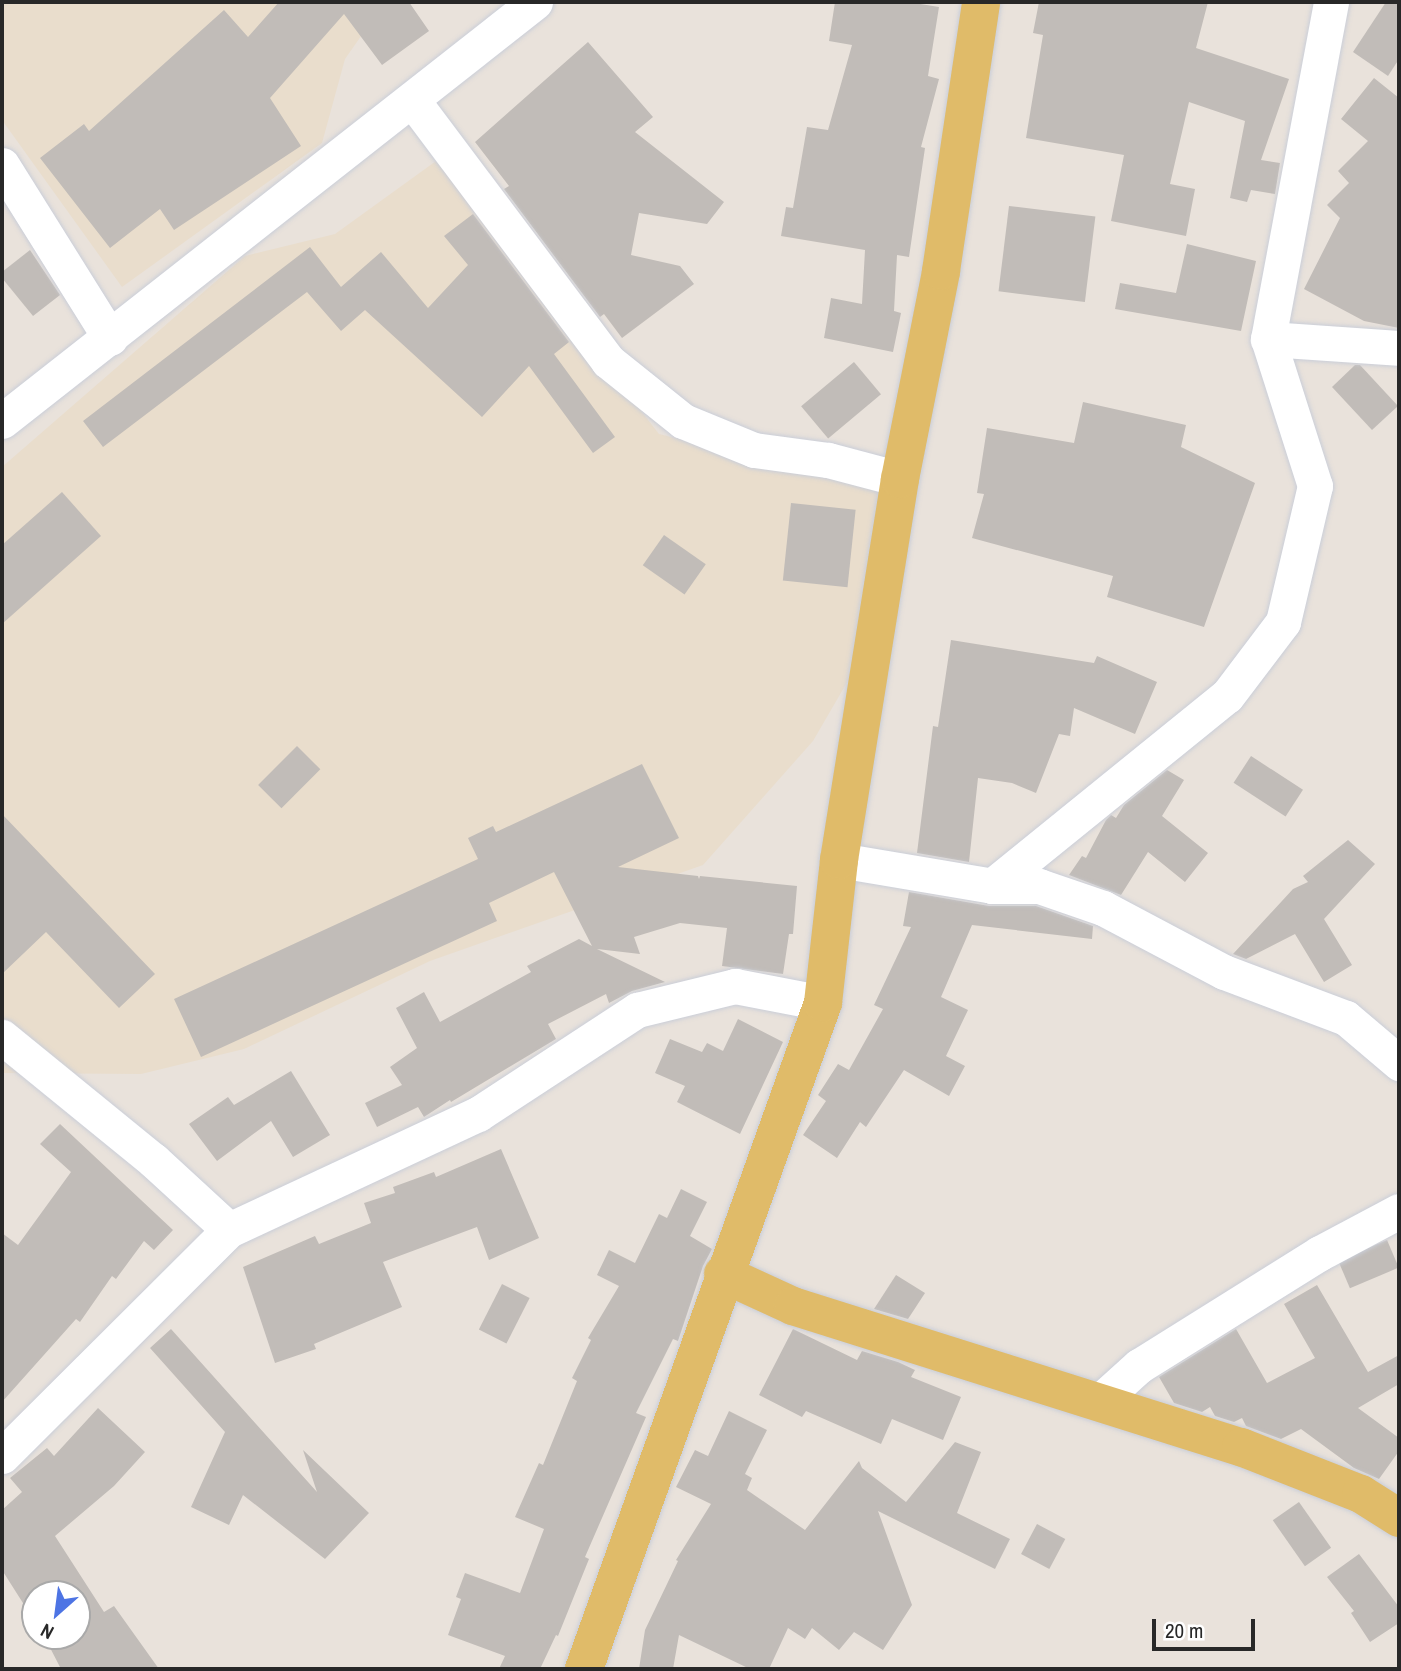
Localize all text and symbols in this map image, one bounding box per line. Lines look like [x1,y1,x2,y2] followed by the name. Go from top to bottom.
[21,1580,91,1650] north arrow
[1156,1604,1259,1648] scale bar
[1165,1616,1203,1645] text: 20 m
[36,1618,58,1646] text: N

